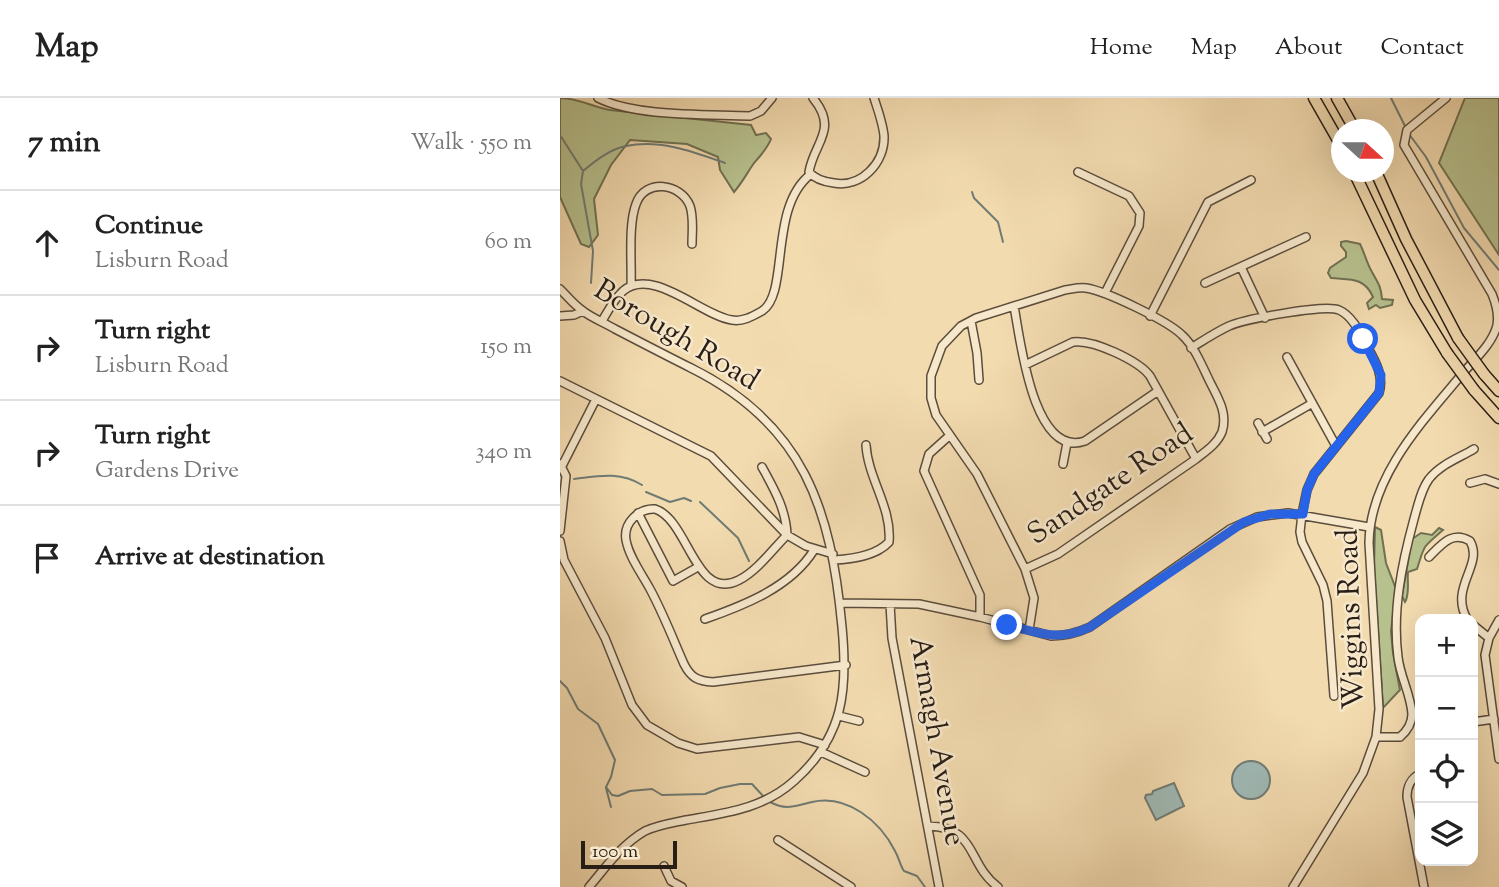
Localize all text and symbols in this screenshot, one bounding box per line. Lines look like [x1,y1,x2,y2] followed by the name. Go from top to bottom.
[35,24,99,72] text: Map
[1090,31,1153,65] text: Home
[1191,31,1237,65] text: Map
[1275,31,1342,65] text: About
[1380,31,1464,65] text: Contact
[1331,119,1394,182] north arrow
[28,122,100,165] text: 7 min
[410,127,532,160] text: Walk · 550 m
[95,208,203,245] text: Continue
[28,224,66,262] icon: ahead
[484,226,532,259] text: 60 m
[95,245,229,278] text: Lisburn Road
[585,270,767,402] street label: Borough Road
[95,313,210,350] text: Turn right
[1347,323,1378,354] route start
[28,329,66,367] icon: right
[480,331,532,364] text: 150 m
[95,350,229,383] text: Lisburn Road
[1019,413,1203,557] street label: Sandgate Road
[95,418,210,455] text: Turn right
[28,434,66,472] icon: right
[475,436,532,469] text: 340 m
[95,455,239,488] text: Gardens Drive
[1327,528,1377,710] street label: Wiggins Road
[28,539,66,577] icon: arrive
[95,539,325,576] text: Arrive at destination
[991,609,1022,640] route end
[1415,614,1478,866] map controls
[1415,614,1478,677] button: +
[896,633,976,849] street label: Armagh Avenue
[1415,677,1478,740] button: −
[1415,740,1478,803] button: locate
[1415,803,1478,866] button: layers
[581,838,677,870] scale bar
[592,839,638,866] text: 100 m

